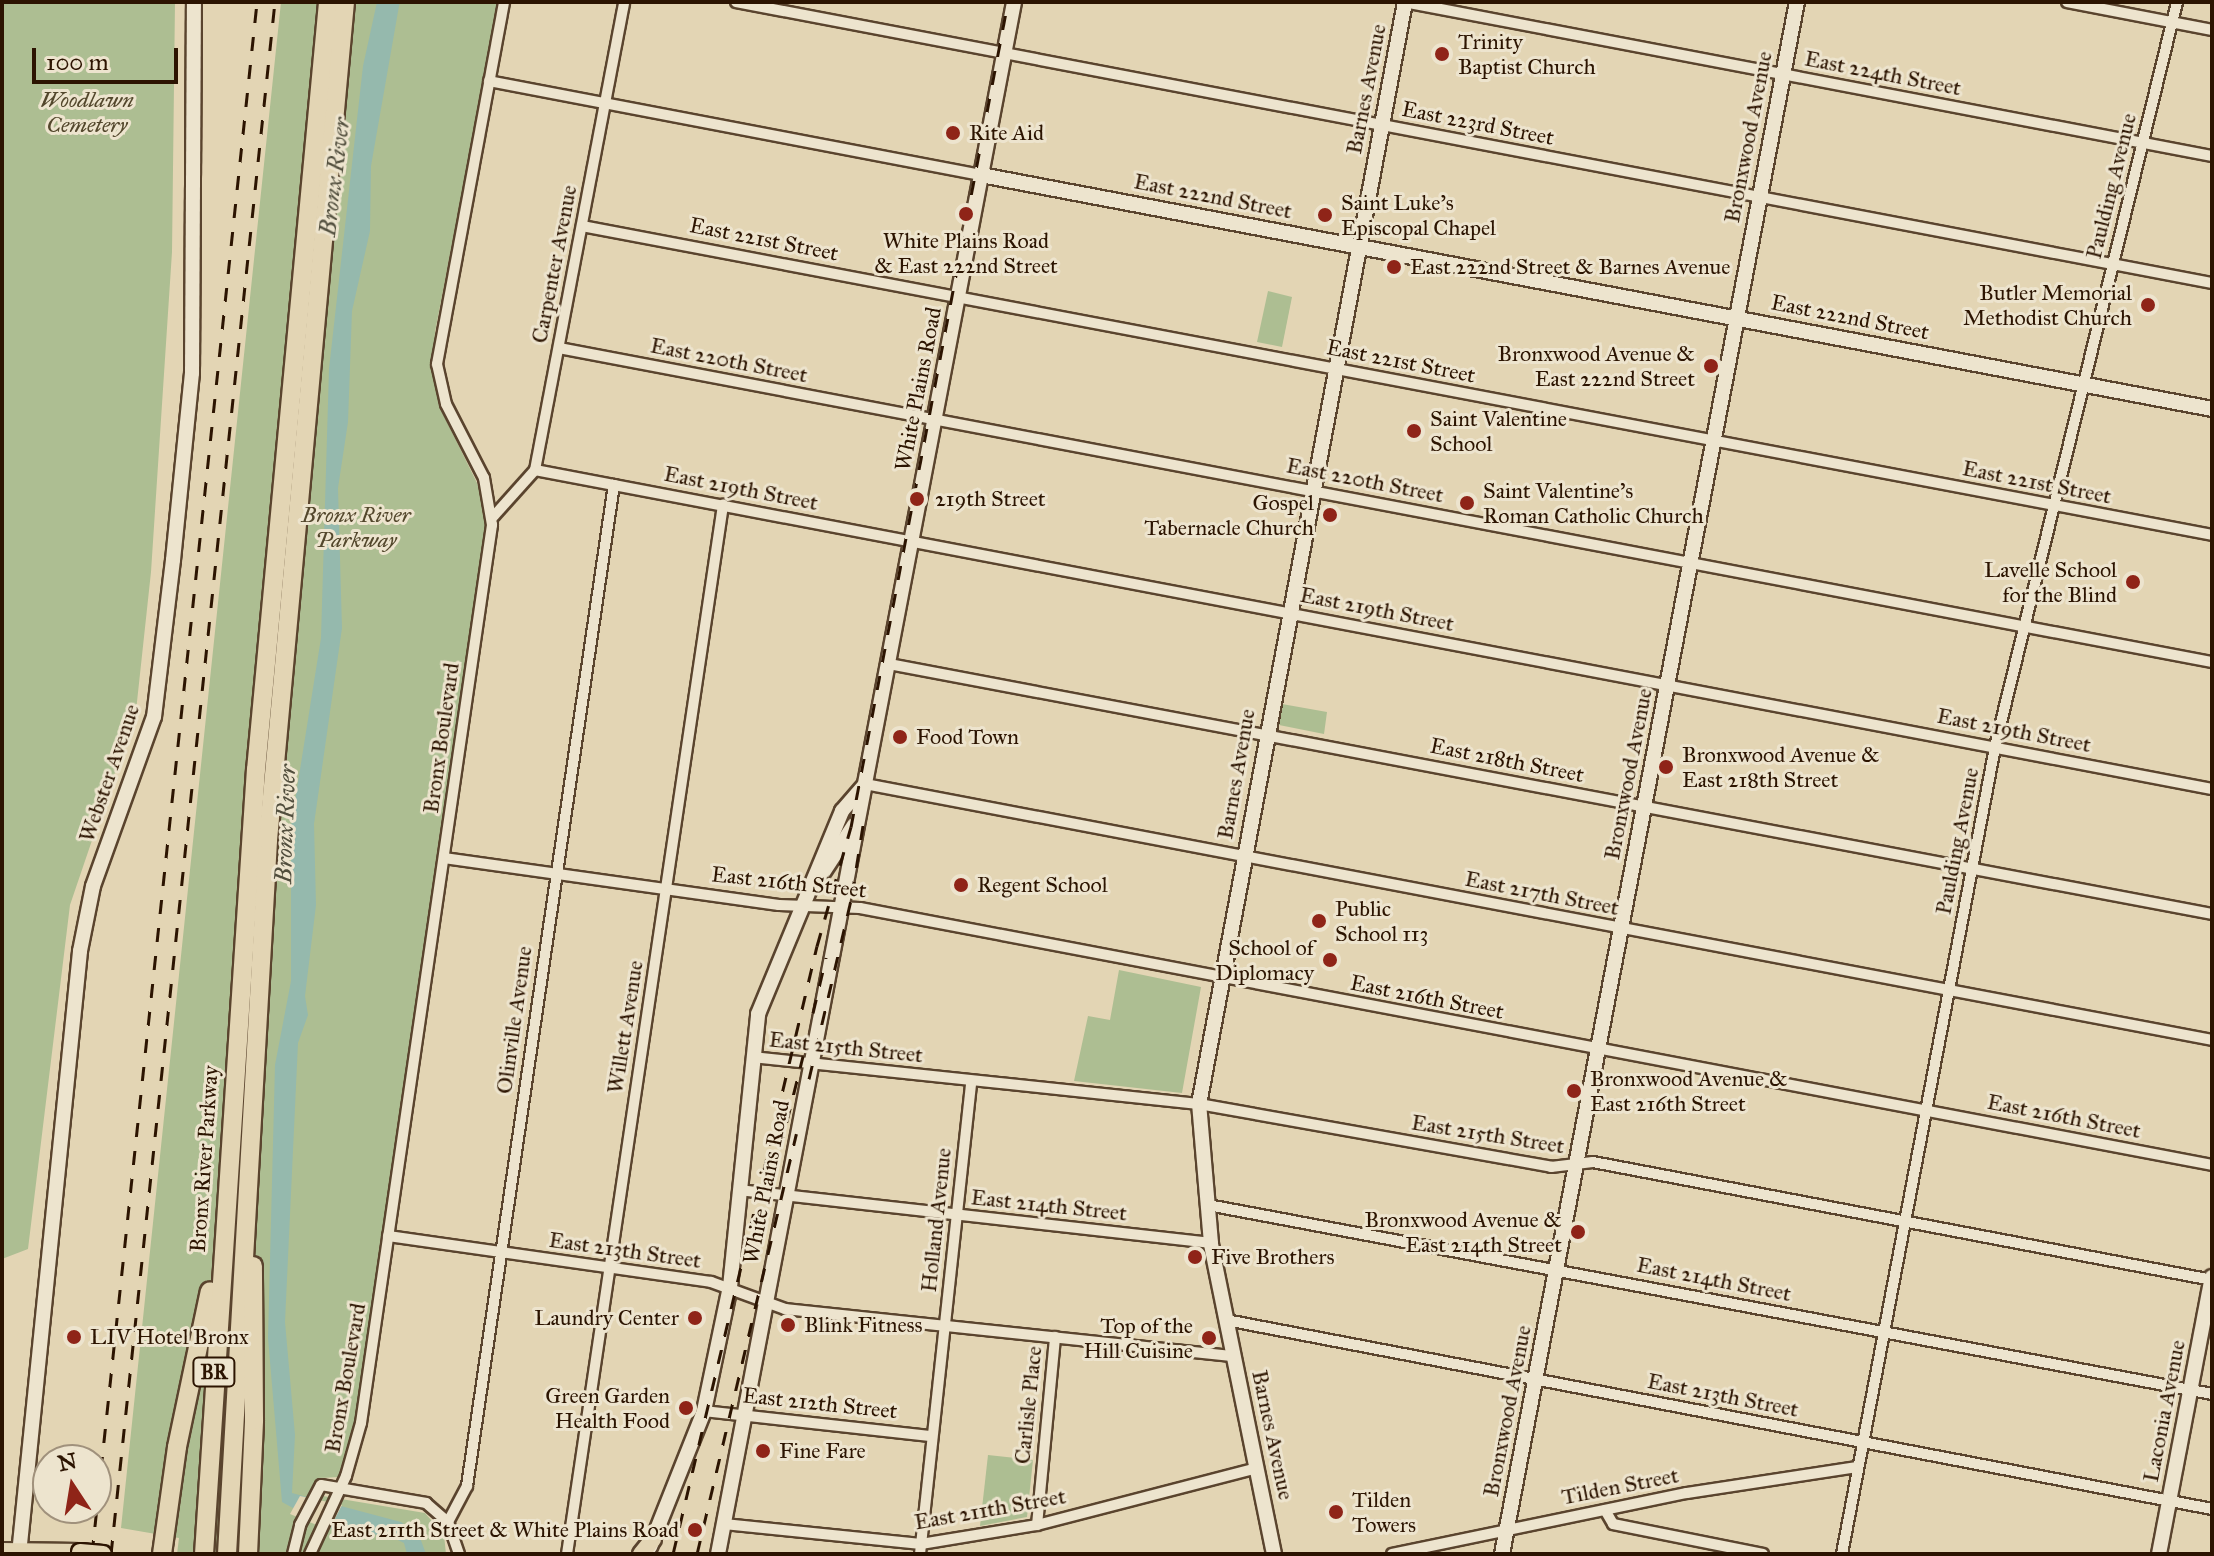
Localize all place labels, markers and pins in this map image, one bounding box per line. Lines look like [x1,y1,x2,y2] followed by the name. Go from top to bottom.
[1458,28,1596,80] place label: Trinity Baptist Church
[1433,45,1451,63] marker: Trinity Baptist Church
[969,120,1044,146] place label: Rite Aid
[944,124,962,142] marker: Rite Aid
[1341,189,1496,240] place label: Saint Luke's Episcopal Chapel
[957,205,975,223] marker: White Plains Road & East 222nd Street
[1316,206,1334,224] marker: Saint Luke's Episcopal Chapel
[874,227,1058,278] place label: White Plains Road & East 222nd Street
[1410,254,1730,280] place label: East 222nd Street & Barnes Avenue
[1385,258,1403,276] marker: East 222nd Street & Barnes Avenue
[1963,279,2132,330] place label: Butler Memorial Methodist Church
[2139,296,2157,314] marker: Butler Memorial Methodist Church
[1497,340,1695,392] place label: Bronxwood Avenue & East 222nd Street
[1702,357,1720,375] marker: Bronxwood Avenue & East 222nd Street
[1430,405,1567,456] place label: Saint Valentine School
[1405,422,1423,440] marker: Saint Valentine School
[1483,477,1704,528] place label: Saint Valentine's Roman Catholic Church
[935,486,1046,512] place label: 219th Street
[906,488,928,510] marker: 219th Street
[1144,489,1314,540] place label: Gospel Tabernacle Church
[1458,494,1476,512] marker: Saint Valentine's Roman Catholic Church
[1321,506,1339,524] marker: Gospel Tabernacle Church
[1984,556,2117,608] place label: Lavelle School for the Blind
[2124,573,2142,591] marker: Lavelle School for the Blind
[916,724,1019,750] place label: Food Town
[891,728,909,746] marker: Food Town
[1682,741,1880,792] place label: Bronxwood Avenue & East 218th Street
[1657,758,1675,776] marker: Bronxwood Avenue & East 218th Street
[977,872,1108,898] place label: Regent School
[952,876,970,894] marker: Regent School
[1335,895,1428,946] place label: Public School 113
[1310,912,1328,930] marker: Public School 113
[1215,934,1314,986] place label: School of Diplomacy
[1321,951,1339,969] marker: School of Diplomacy
[1590,1065,1788,1116] place label: Bronxwood Avenue & East 216th Street
[1565,1082,1583,1100] marker: Bronxwood Avenue & East 216th Street
[1364,1206,1562,1258] place label: Bronxwood Avenue & East 214th Street
[1569,1223,1587,1241] marker: Bronxwood Avenue & East 214th Street
[1211,1244,1335,1270] place label: Five Brothers
[1186,1248,1204,1266] marker: Five Brothers
[534,1305,679,1331] place label: Laundry Center
[686,1309,704,1327] marker: Laundry Center
[804,1312,923,1338] place label: Blink Fitness
[1083,1312,1193,1364] place label: Top of the Hill Cuisine
[779,1316,797,1334] marker: Blink Fitness
[90,1324,249,1350] place label: LIV Hotel Bronx
[65,1328,83,1346] marker: LIV Hotel Bronx
[1200,1329,1218,1347] marker: Top of the Hill Cuisine
[545,1382,670,1434] place label: Green Garden Health Food
[677,1399,695,1417] marker: Green Garden Health Food
[779,1438,866,1464] place label: Fine Fare
[754,1442,772,1460] marker: Fine Fare
[1352,1486,1416,1538] place label: Tilden Towers
[1327,1503,1345,1521] marker: Tilden Towers
[331,1517,679,1543] place label: East 211th Street & White Plains Road
[686,1521,704,1539] marker: East 211th Street & White Plains Road

